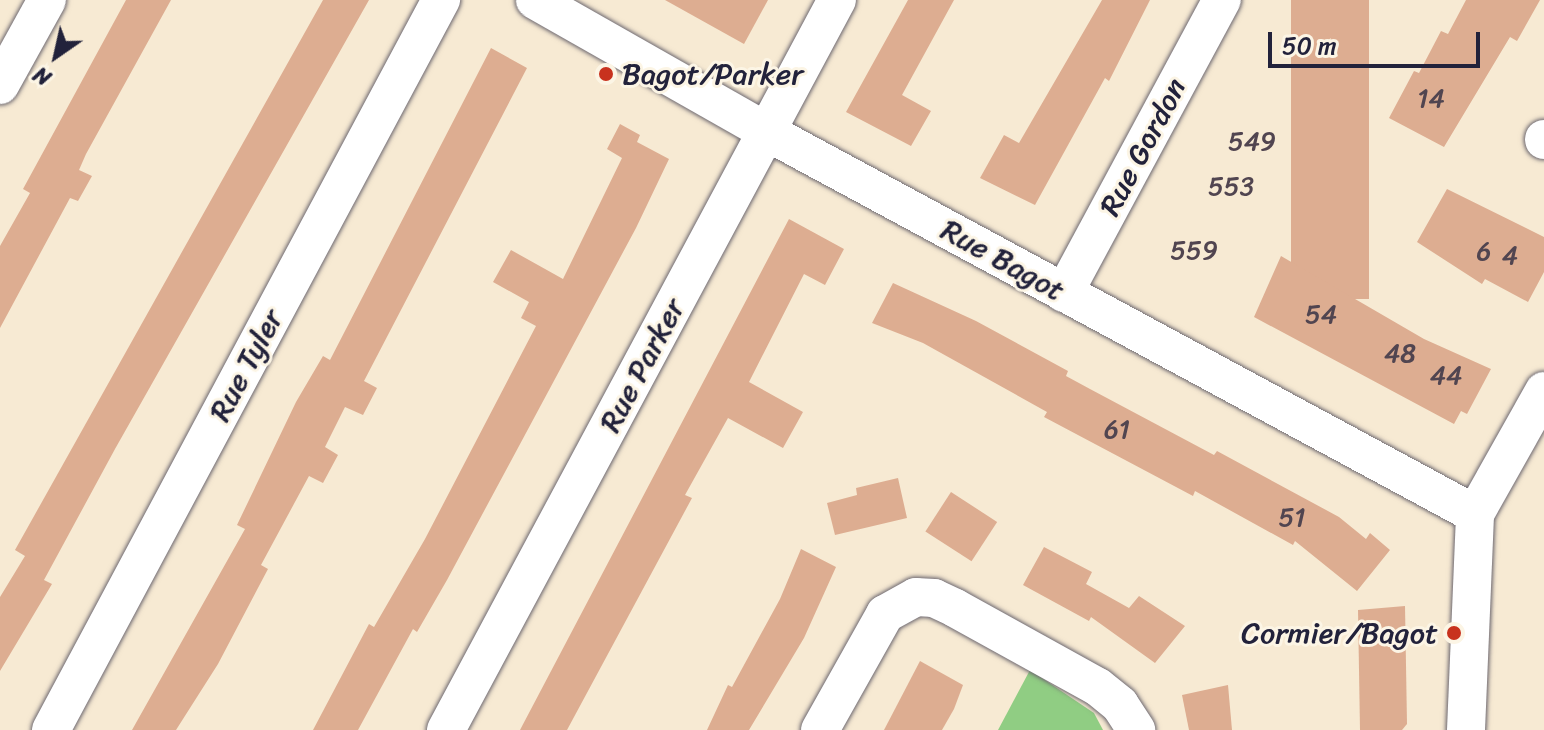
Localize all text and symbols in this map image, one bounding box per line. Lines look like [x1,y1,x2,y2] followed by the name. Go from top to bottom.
[16,16,96,96] north arrow
[1272,16,1484,66] scale bar
[1282,25,1337,67] text: 50 m
[25,56,60,97] text: N
[622,56,804,92] place label: Bagot/Parker
[597,65,615,83] marker: Bagot/Parker
[1092,72,1194,222] street label: Rue Gordon
[1417,83,1445,115] house number: 14
[1228,126,1276,158] house number: 549
[1208,171,1254,203] house number: 553
[935,212,1071,308] street label: Rue Bagot
[1170,235,1218,267] house number: 559
[1477,236,1491,268] house number: 6
[1502,240,1518,272] house number: 4
[592,292,692,438] street label: Rue Parker
[1305,299,1337,331] house number: 54
[201,302,291,428] street label: Rue Tyler
[1384,338,1416,370] house number: 48
[1430,360,1462,392] house number: 44
[1104,414,1130,446] house number: 61
[1278,502,1306,534] house number: 51
[1241,615,1438,651] place label: Cormier/Bagot
[1445,624,1463,642] marker: Cormier/Bagot

